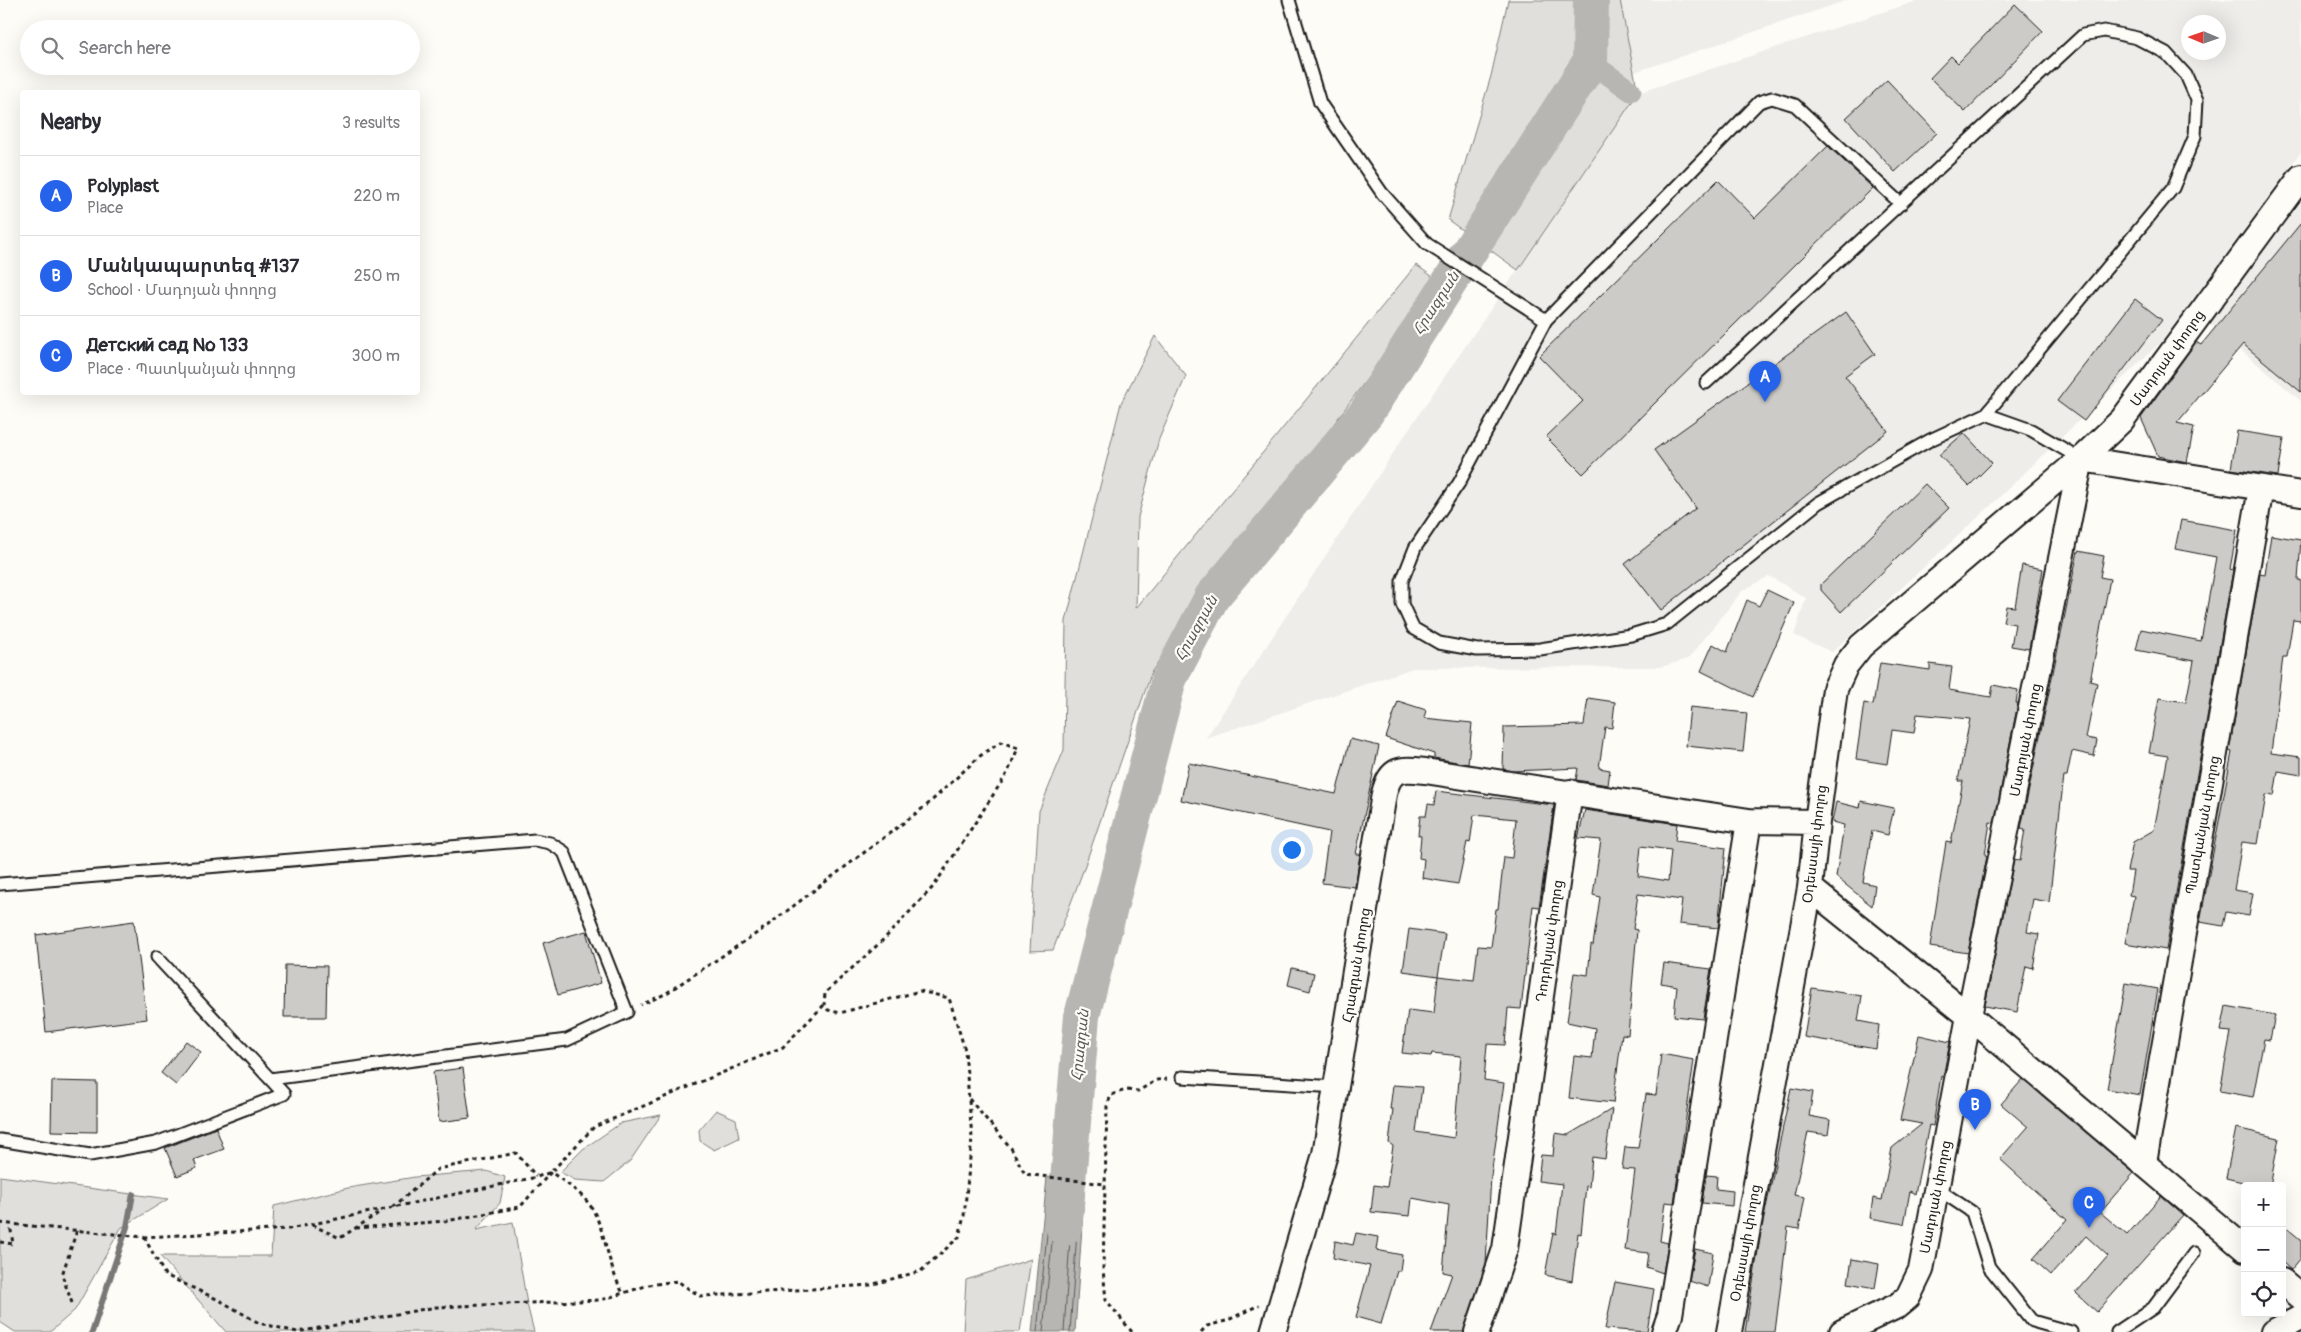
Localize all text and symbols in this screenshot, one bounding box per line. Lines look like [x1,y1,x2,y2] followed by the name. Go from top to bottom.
[2181,15,2226,60] north arrow
[20,20,420,75] search box
[38,34,66,62] icon: search
[78,36,171,60] text: Search here
[40,109,101,136] text: Nearby
[342,113,400,133] text: 3 results
[87,174,159,198] text: Polyplast
[51,186,61,206] text: A
[354,186,400,206] text: 220 m
[87,198,123,218] text: Place
[87,254,299,278] text: Մանկապարտեզ #137
[51,266,61,286] text: B
[354,266,400,286] text: 250 m
[1409,267,1464,339] water label: Հրազդան
[87,280,277,300] text: School · Մադոյան փողոց
[2127,307,2208,410] street label: Մադոյան փողոց
[87,333,248,357] text: Детский сад № 133
[51,346,61,366] text: C
[352,346,400,366] text: 300 m
[87,359,296,379] text: Place · Պատկանյան փողոց
[1749,361,1781,402] pin: A
[1171,591,1223,664] water label: Հրազդան
[2006,682,2045,798] street label: Մադոյան փողոց
[2182,754,2223,896] street label: Պատկանյան փողոց
[1799,784,1830,904] street label: Օդեսսայի փողոց
[1279,837,1305,863] your location
[1532,879,1567,1003] street label: Դոդոխյան փողոց
[1339,906,1374,1024] street label: Հրազդան փողոց
[1067,1007,1094,1082] water label: Հրազդան
[1959,1089,1991,1130] pin: B
[1916,1139,1955,1255] street label: Մադոյան փողոց
[2241,1182,2286,1317] map controls
[2241,1182,2286,1227] button: +
[1727,1183,1764,1303] street label: Օդեսսայի փողոց
[2073,1187,2105,1228] pin: C
[2241,1227,2286,1272] button: −
[2241,1272,2286,1317] button: locate

